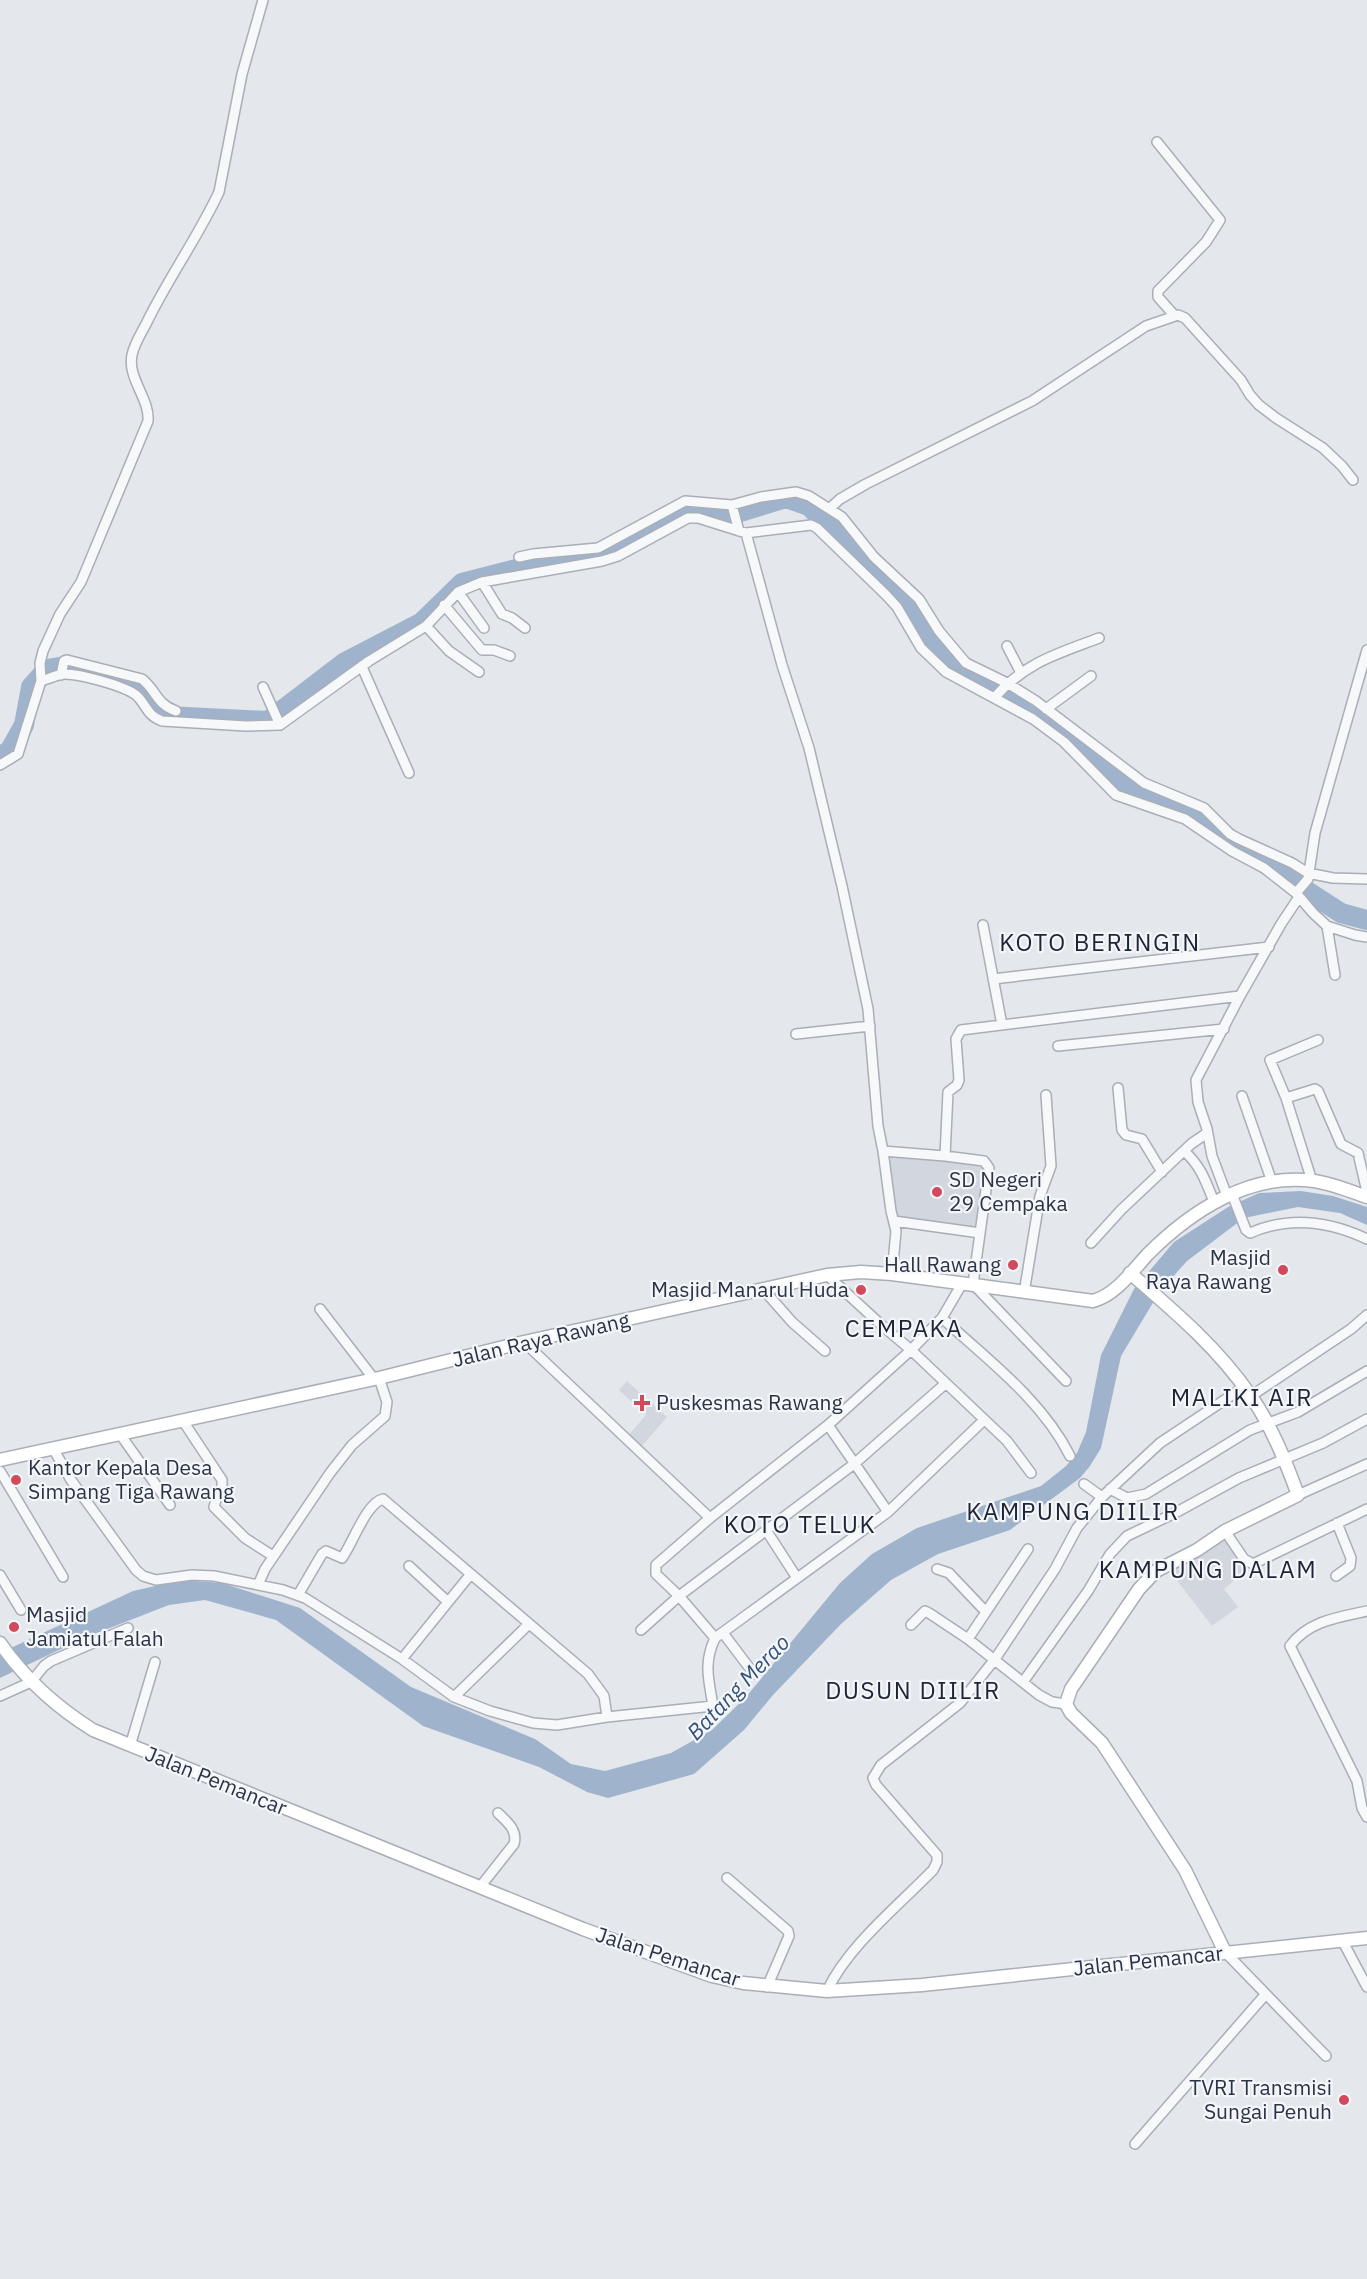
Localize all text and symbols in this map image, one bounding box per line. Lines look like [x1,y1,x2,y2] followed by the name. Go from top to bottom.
[999,926,1201,958] district label: KOTO BERINGIN
[949,1165,1068,1217] place label: SD Negeri 29 Cempaka
[930,1185,944,1199] marker: SD Negeri 29 Cempaka
[1146,1243,1271,1295] place label: Masjid Raya Rawang
[884,1250,1001,1278] place label: Hall Rawang
[1006,1258,1020,1272] marker: Hall Rawang
[1276,1263,1290,1277] marker: Masjid Raya Rawang
[651,1275,849,1303] place label: Masjid Manarul Huda
[854,1283,868,1297] marker: Masjid Manarul Huda
[449,1305,632,1373] street label: Jalan Raya Rawang
[845,1312,963,1344] district label: CEMPAKA
[1171,1381,1313,1413] district label: MALIKI AIR
[656,1388,843,1416] place label: Puskesmas Rawang
[633,1394,651,1412] marker: Puskesmas Rawang
[28,1453,234,1505] place label: Kantor Kepala Desa Simpang Tiga Rawang
[9,1473,23,1487] marker: Kantor Kepala Desa Simpang Tiga Rawang
[966,1495,1180,1527] district label: KAMPUNG DIILIR
[724,1508,876,1540] district label: KOTO TELUK
[1099,1553,1317,1585] district label: KAMPUNG DALAM
[26,1600,164,1652] place label: Masjid Jamiatul Falah
[7,1620,21,1634] marker: Masjid Jamiatul Falah
[680,1628,795,1746] water label: Batang Merao
[825,1674,1001,1706] district label: DUSUN DIILIR
[141,1739,292,1821] street label: Jalan Pemancar
[592,1919,744,1993] street label: Jalan Pemancar
[1072,1938,1224,1982] street label: Jalan Pemancar
[1189,2073,1332,2125] place label: TVRI Transmisi Sungai Penuh
[1337,2093,1351,2107] marker: TVRI Transmisi Sungai Penuh

